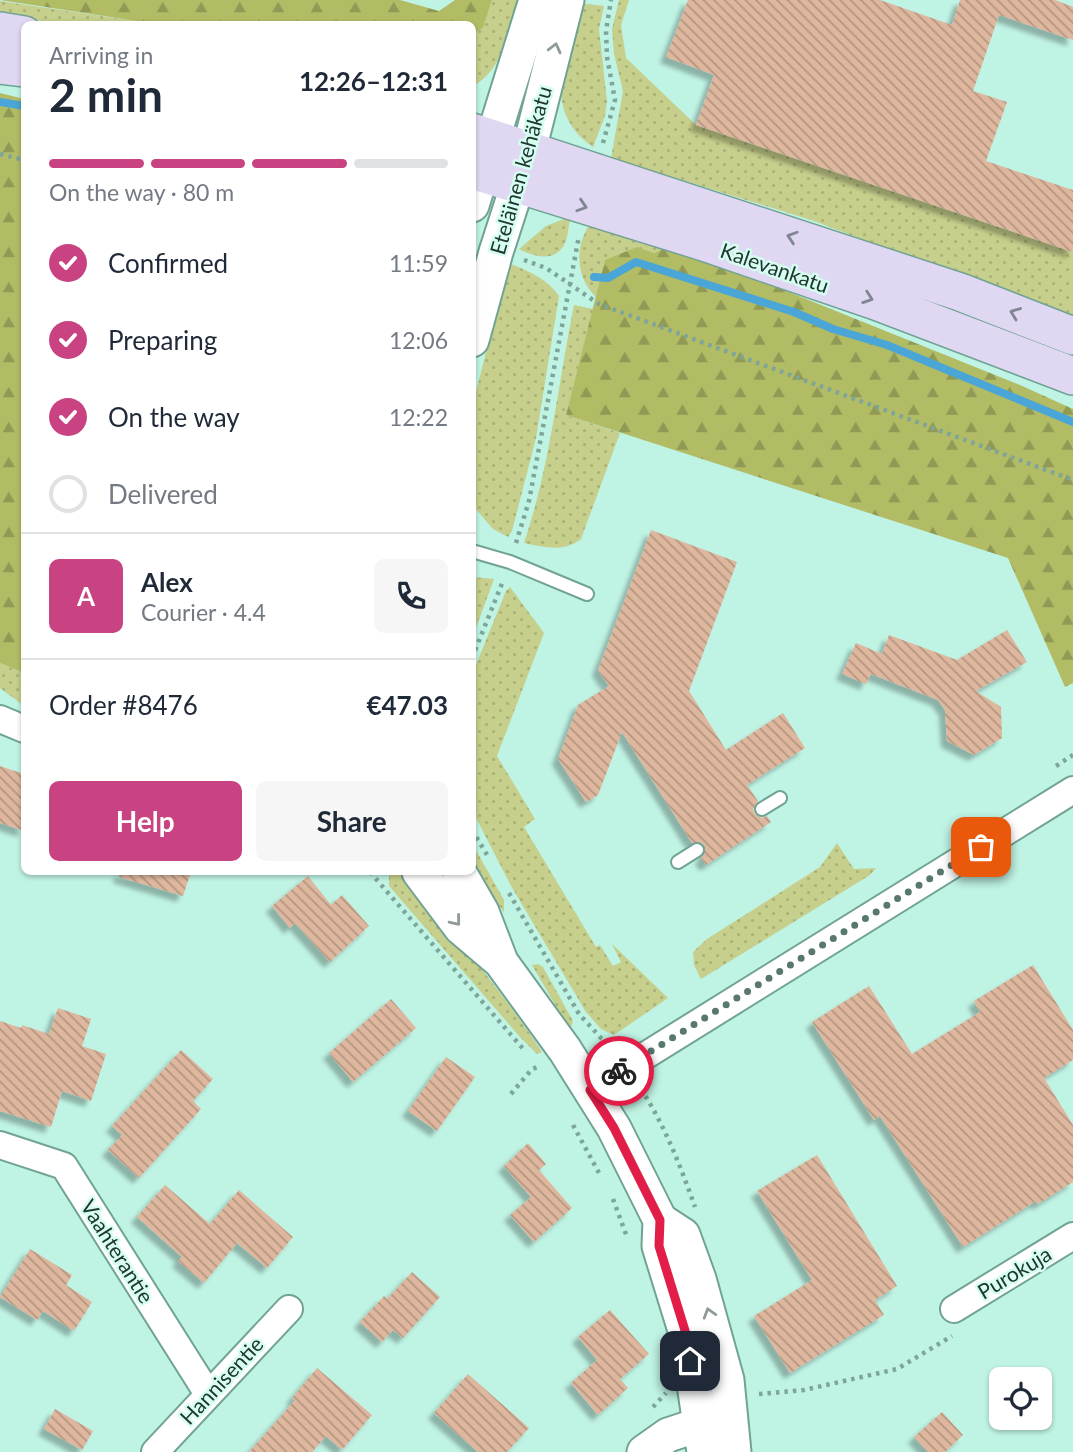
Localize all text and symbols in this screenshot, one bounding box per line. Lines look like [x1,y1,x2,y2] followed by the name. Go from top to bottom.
[49,41,153,69] text: Arriving in
[547,42,561,54] one-way arrow
[299,65,448,97] text: 12:26–12:31
[49,67,163,122] text: 2 min
[484,83,556,257] street label: Eteläinen kehäkatu
[49,178,234,206] text: On the way · 80 m
[575,198,588,212] one-way arrow
[786,231,798,245] one-way arrow
[717,237,833,297] street label: Kalevankatu
[49,244,87,282] icon: check
[108,247,228,279] text: Confirmed
[389,249,448,277] text: 11:59
[862,290,874,304] one-way arrow
[1009,308,1021,322] one-way arrow
[49,321,87,359] icon: check
[108,324,217,356] text: Preparing
[389,326,448,354] text: 12:06
[49,398,87,436] icon: check
[108,401,240,433] text: On the way
[389,403,448,431] text: 12:22
[108,478,218,510] text: Delivered
[374,559,448,633] button: phone
[141,566,193,598] text: Alex
[77,580,95,612] text: A
[141,598,266,626] text: Courier · 4.4
[49,689,198,721] text: Order #8476
[366,689,448,721] text: €47.03
[49,781,242,861] button: Help
[256,781,448,861] button: Share
[951,817,1011,877] pin
[962,828,1000,866] icon: bag
[448,912,460,925] one-way arrow
[584,1036,654,1106] courier
[600,1052,638,1090] icon: bike
[76,1195,160,1307] street label: Vaahterantie
[973,1240,1055,1304] street label: Purokuja
[703,1307,718,1319] one-way arrow
[174,1331,268,1429] street label: Hannisentie
[660,1331,720,1391] pin
[671,1342,709,1380] icon: home
[989,1367,1052,1430] map controls
[989,1367,1052,1430] button: locate

